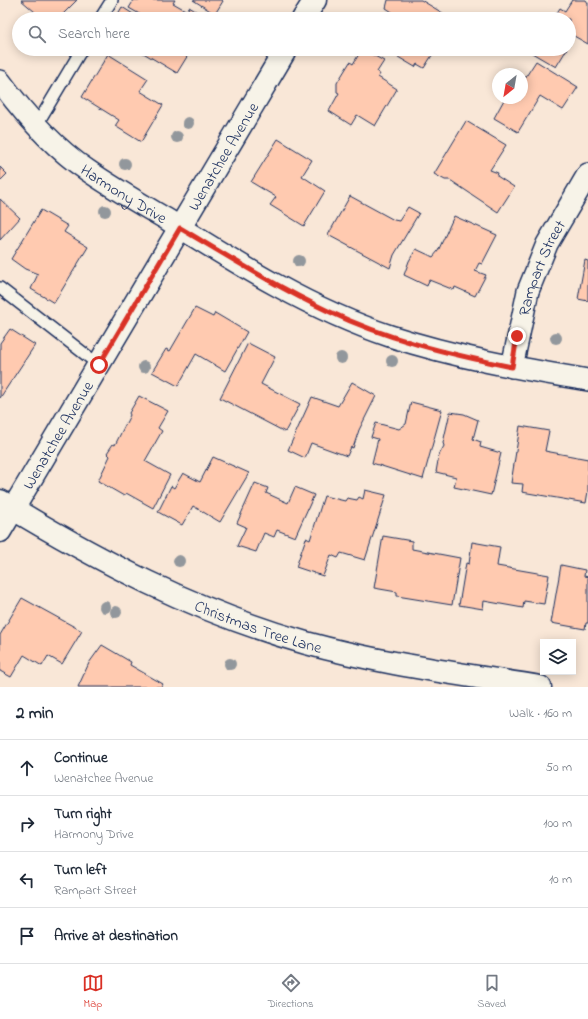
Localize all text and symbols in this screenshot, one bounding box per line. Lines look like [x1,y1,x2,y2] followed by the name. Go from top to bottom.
[12,12,576,56] search box
[26,23,48,45] icon: search
[58,23,130,45] text: Search here
[492,68,528,104] north arrow
[183,98,266,216] street label: Wenatchee Avenue
[75,159,172,231] street label: Harmony Drive
[513,215,573,318] street label: Rampart Street
[508,327,526,345] route end
[90,356,108,374] route start
[17,376,101,494] street label: Wenatchee Avenue
[190,595,325,661] street label: Christmas Tree Lane
[540,639,576,675] map controls
[540,639,576,675] button: layers
[16,701,53,726] text: 2 min
[509,704,572,723] text: Walk · 160 m
[54,747,108,769] text: Continue
[16,757,38,779] icon: ahead
[546,758,572,777] text: 50 m
[54,769,153,788] text: Wenatchee Avenue
[54,803,112,825] text: Turn right
[16,813,38,835] icon: right
[543,814,572,833] text: 100 m
[54,825,133,844] text: Harmony Drive
[54,859,107,881] text: Turn left
[16,869,38,891] icon: left
[549,870,572,889] text: 10 m
[54,881,137,900] text: Rampart Street
[16,925,38,947] icon: arrive
[54,925,178,947] text: Arrive at destination
[82,972,104,1012] tab: Map
[268,972,313,1012] tab: Directions
[477,972,506,1012] tab: Saved

